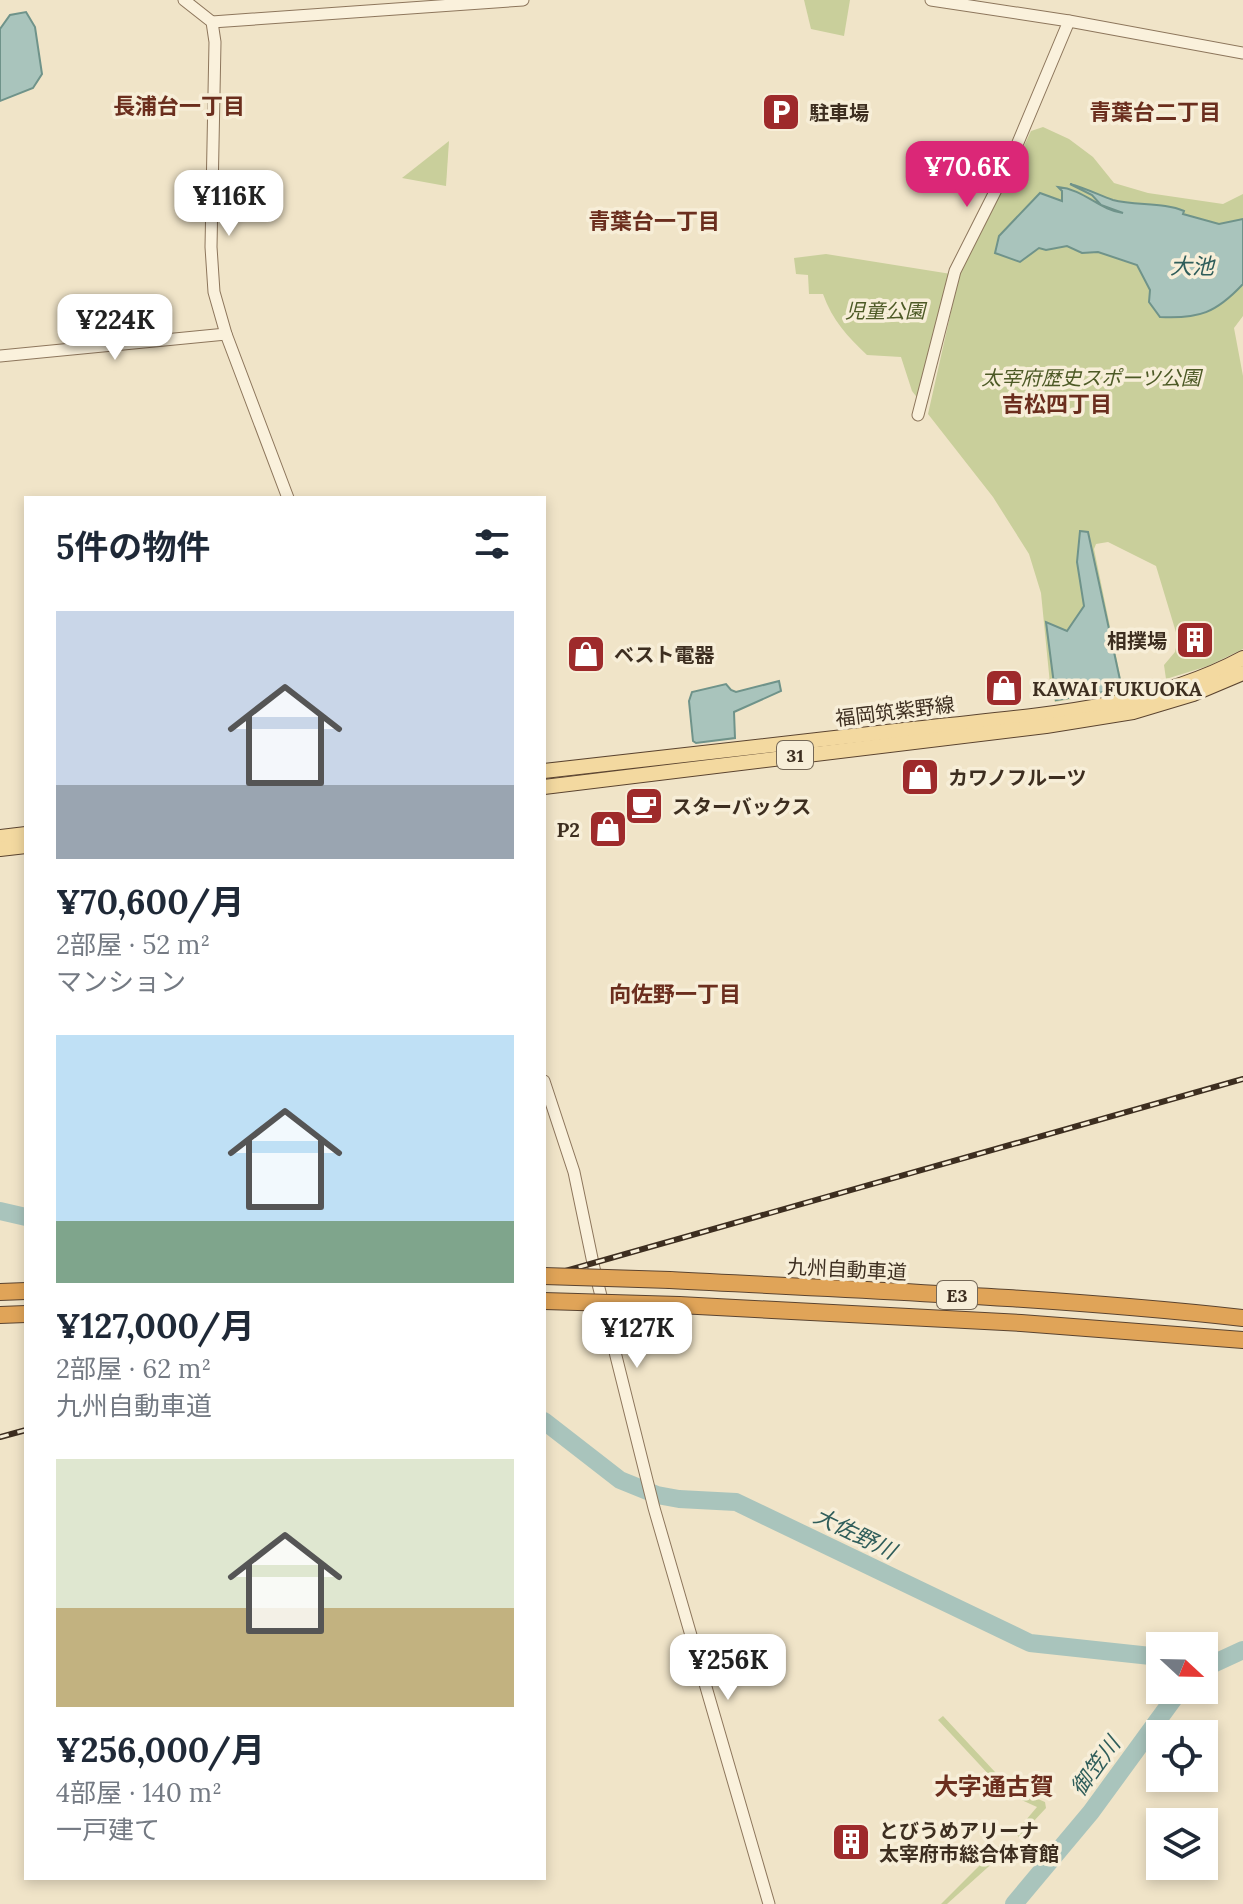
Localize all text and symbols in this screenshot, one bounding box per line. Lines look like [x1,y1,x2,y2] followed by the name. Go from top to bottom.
[760,91,802,133] parking icon: 駐車場
[113,92,245,120] district label: 長浦台一丁目
[1089,98,1221,126] district label: 青葉台二丁目
[809,100,869,125] place label: 駐車場
[902,141,1032,209] pin: ¥70.6K
[924,150,1010,183] text: ¥70.6K
[173,170,285,238] pin: ¥116K
[192,179,266,212] text: ¥116K
[588,207,720,235] district label: 青葉台一丁目
[1170,252,1216,280] water label: 大池
[59,294,171,362] pin: ¥224K
[845,298,928,323] park label: 児童公園
[75,303,155,336] text: ¥224K
[981,365,1204,390] park label: 太宰府歴史スポーツ公園
[1002,390,1112,418] district label: 吉松四丁目
[470,522,514,566] icon: filters
[56,525,210,568] text: 5件の物件
[1174,619,1216,661] building icon: 相撲場
[1107,628,1167,653] place label: 相撲場
[565,633,607,675] shop icon: ベスト電器
[614,642,714,667] place label: ベスト電器
[213,663,357,807] icon: home
[983,667,1025,709] shop icon: KAWAI FUKUOKA
[1032,676,1203,701] place label: KAWAI FUKUOKA
[834,691,956,731] street label: 福岡筑紫野線
[777,741,813,769] road number: 31
[899,756,941,798] shop icon: カワノフルーツ
[948,765,1087,790] place label: カワノフルーツ
[623,785,665,827] cafe icon: スターバックス
[672,794,811,819] place label: スターバックス
[587,808,629,850] shop icon: P2
[557,817,580,842] place label: P2
[56,880,244,923] text: ¥70,600/月
[56,928,210,961] text: 2部屋 · 52 m²
[56,965,186,998] text: マンション
[609,980,741,1008] district label: 向佐野一丁目
[213,1087,357,1231] icon: home
[786,1253,908,1285] street label: 九州自動車道
[937,1281,977,1309] road number: E3
[581,1302,693,1370] pin: ¥127K
[56,1304,255,1347] text: ¥127,000/月
[600,1311,674,1344] text: ¥127K
[56,1352,211,1385] text: 2部屋 · 62 m²
[56,1389,212,1422] text: 九州自動車道
[809,1501,902,1566] water label: 大佐野川
[213,1511,357,1655] icon: home
[1146,1632,1218,1704] north arrow
[1146,1632,1218,1880] map controls
[672,1634,784,1702] pin: ¥256K
[688,1643,768,1676] text: ¥256K
[1146,1720,1218,1792] button: locate
[56,1728,265,1771] text: ¥256,000/月
[1064,1729,1127,1801] water label: 御笠川
[934,1771,1054,1802] district label: 大字通古賀
[56,1776,222,1809] text: 4部屋 · 140 m²
[1146,1808,1218,1880] button: layers
[56,1813,160,1846] text: 一戸建て
[879,1818,1059,1866] place label: とびうめアリーナ 太宰府市総合体育館
[830,1821,872,1863] building icon: とびうめアリーナ 太宰府市総合体育館

